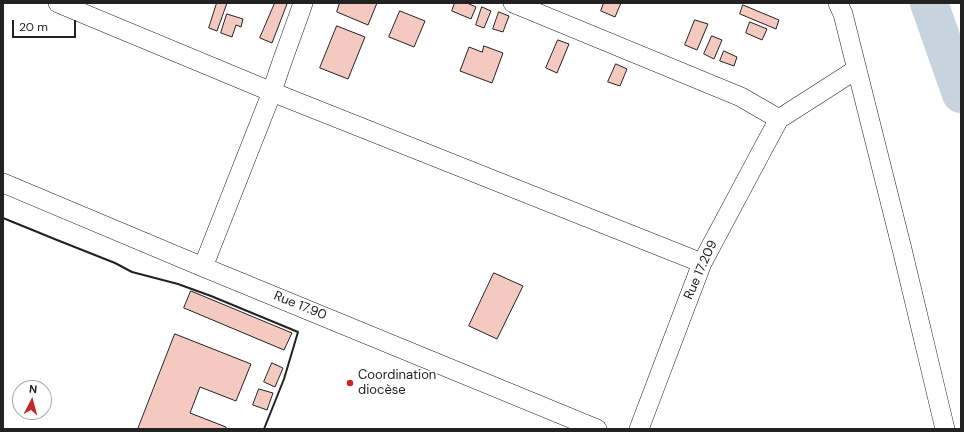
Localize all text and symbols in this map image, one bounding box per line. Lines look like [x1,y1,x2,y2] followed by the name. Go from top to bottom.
[14,12,78,38] scale bar
[19,19,48,35] text: 20 m
[681,238,721,302] street label: Rue 17.209
[271,288,329,324] street label: Rue 17.90
[358,368,436,399] place label: Coordination diocèse
[345,378,355,388] marker: Coordination diocèse
[12,380,52,420] north arrow
[28,382,38,396] text: N

